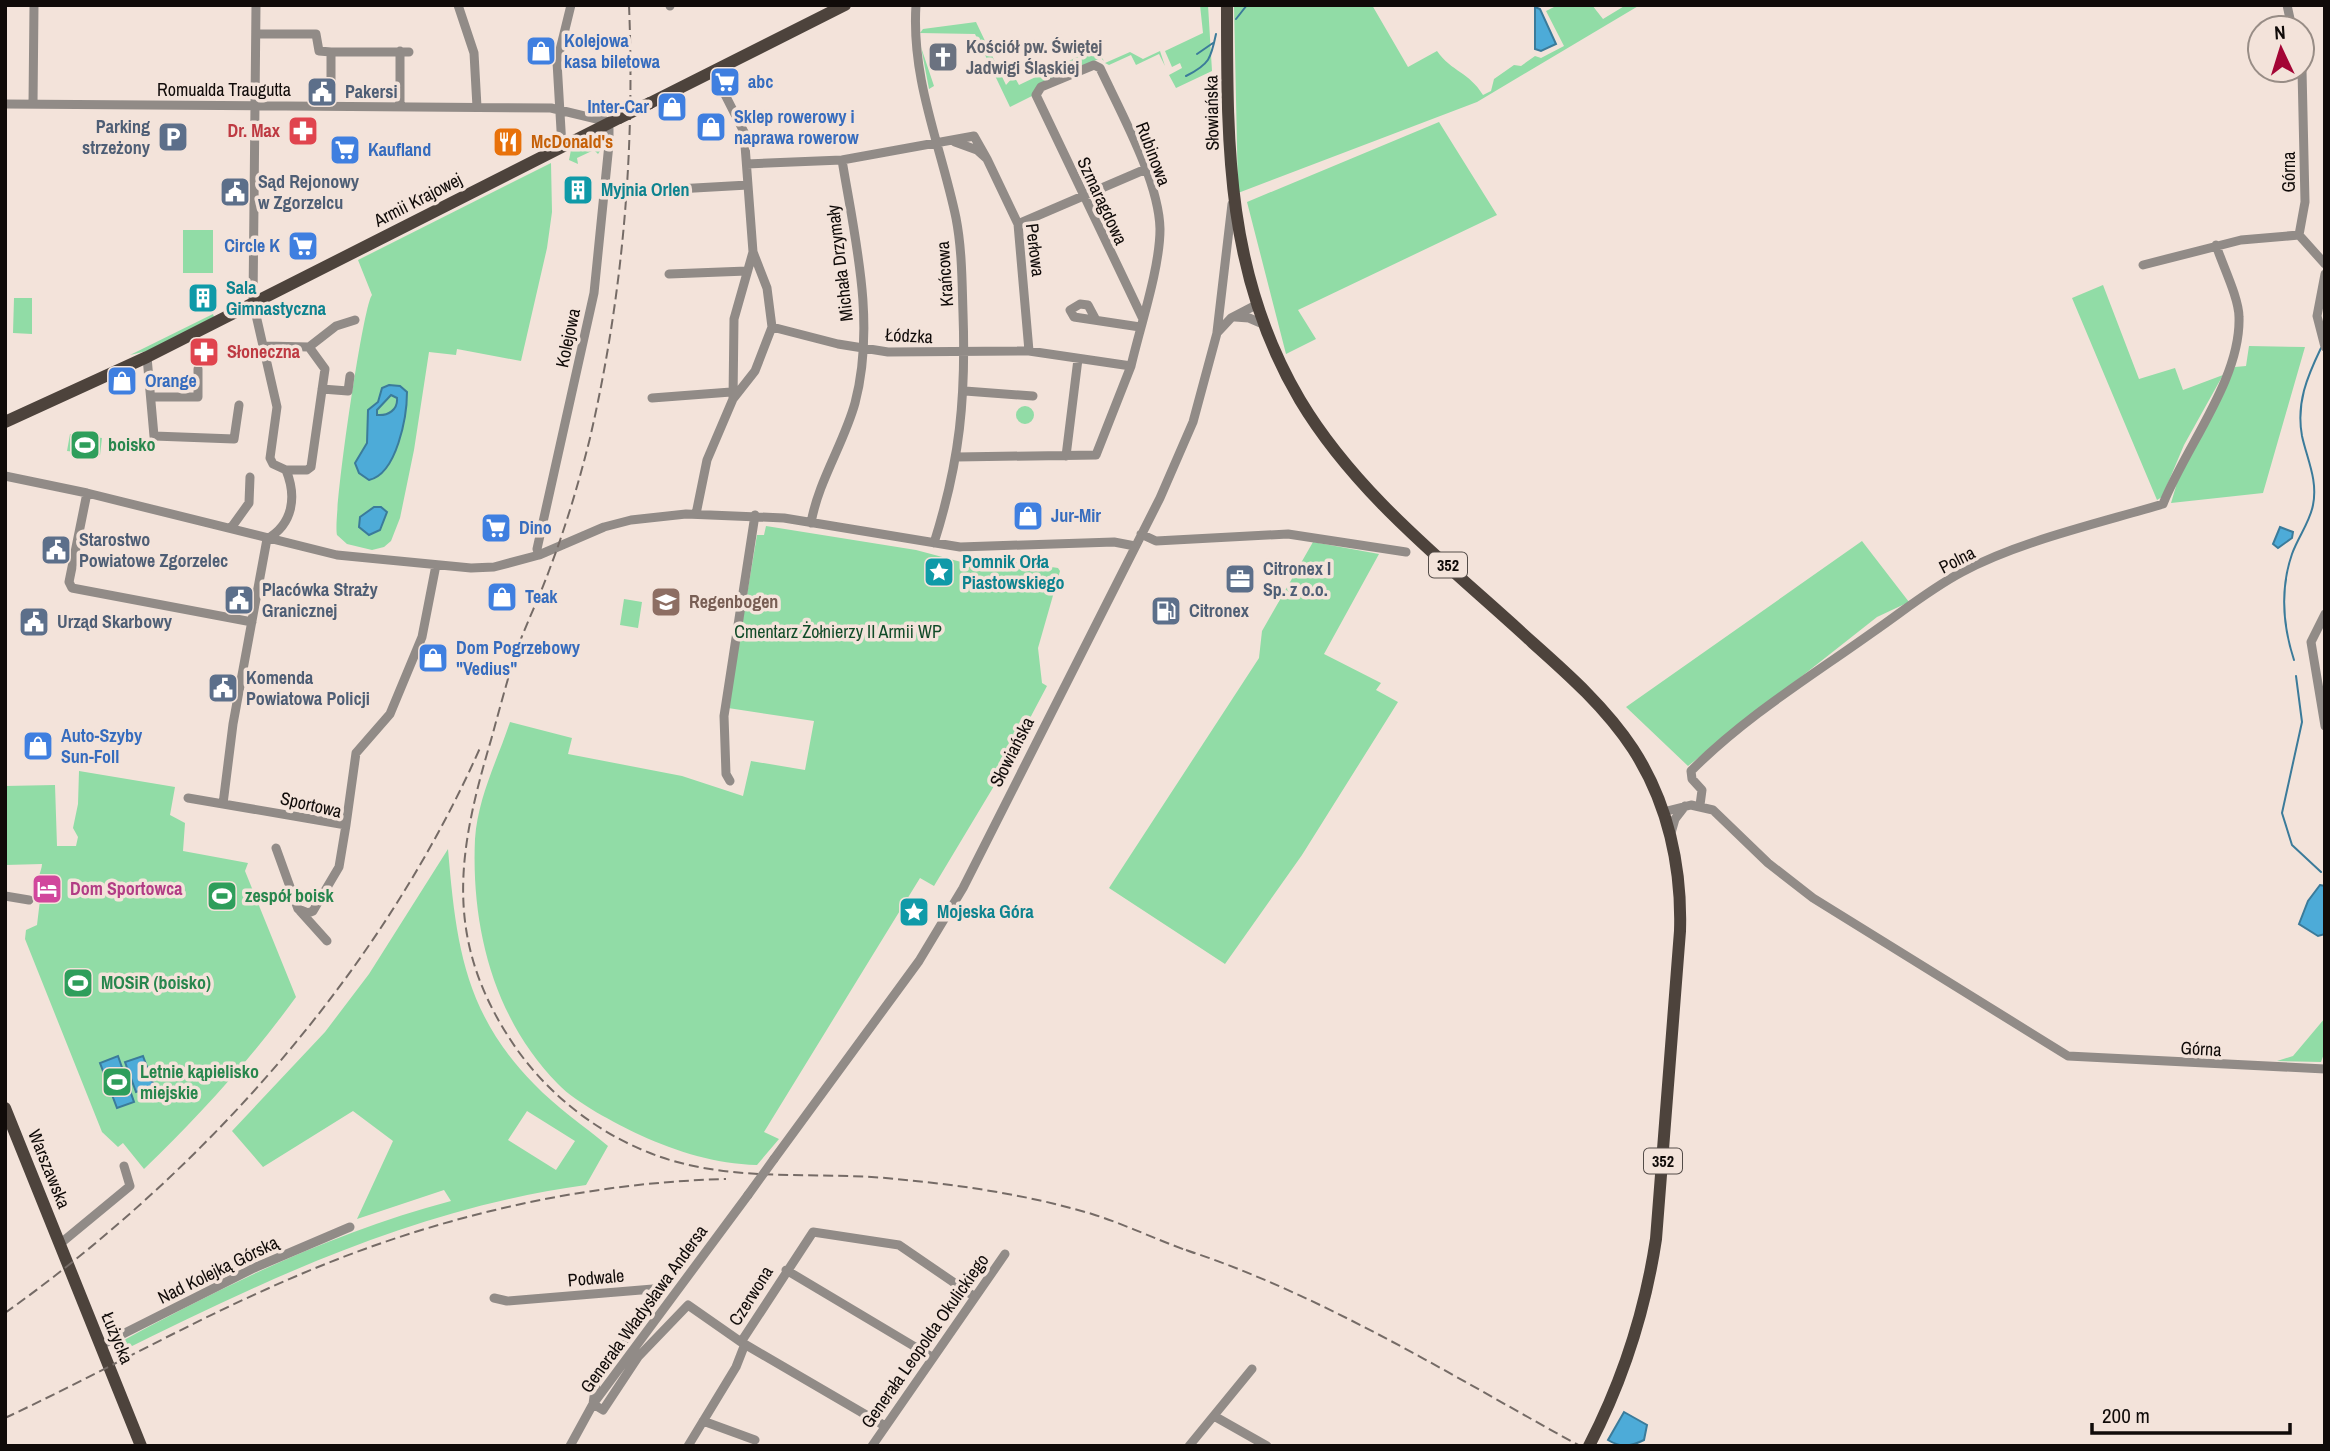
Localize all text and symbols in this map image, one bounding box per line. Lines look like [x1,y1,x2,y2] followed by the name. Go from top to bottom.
[2246,14,2316,84] north arrow
[2273,19,2286,45] text: N
[564,28,661,74] place label: Kolejowa kasa biletowa
[524,34,558,68] shop icon: Kolejowa kasa biletowa
[966,34,1102,80] place label: Kościół pw. Świętej Jadwigi Śląskiej
[926,40,960,74] church icon: Kościół pw. Świętej Jadwigi Śląskiej
[708,65,742,99] supermarket icon: abc
[748,69,773,94] place label: abc
[305,75,339,109] public building icon: Pakersi
[1198,75,1225,151] street label: Słowiańska
[157,77,291,102] street label: Romualda Traugutta
[345,79,398,104] place label: Pakersi
[655,90,689,124] shop icon: Inter-Car
[587,94,649,119] place label: Inter-Car
[734,104,859,150] place label: Sklep rowerowy i naprawa rowerow
[694,110,728,144] shop icon: Sklep rowerowy i naprawa rowerow
[82,114,151,160] place label: Parking strzeżony
[286,114,320,148] pharmacy icon: Dr. Max
[227,118,281,143] place label: Dr. Max
[1130,118,1177,189] street label: Rubinowa
[156,120,190,154] parking icon: Parking strzeżony
[491,125,525,159] restaurant icon: McDonald's
[531,129,613,154] place label: McDonald's
[328,133,362,167] supermarket icon: Kaufland
[368,137,431,162] place label: Kaufland
[2276,151,2301,193] street label: Górna
[1071,153,1134,249] street label: Szmaragdowa
[368,167,466,233] street label: Armii Krajowej
[258,169,360,215] place label: Sąd Rejonowy w Zgorzelcu
[561,173,595,207] building icon: Myjnia Orlen
[218,175,252,209] public building icon: Sąd Rejonowy w Zgorzelcu
[601,177,690,202] place label: Myjnia Orlen
[820,203,859,323] street label: Michała Drzymały
[1020,222,1051,278] street label: Perłowa
[286,229,320,263] supermarket icon: Circle K
[224,233,280,258] place label: Circle K
[930,240,959,308] street label: Krańcowa
[226,275,327,321] place label: Sala Gimnastyczna
[186,281,220,315] building icon: Sala Gimnastyczna
[549,306,586,370] street label: Kolejowa
[885,322,933,349] street label: Łódzka
[187,335,221,369] pharmacy icon: Słoneczna
[227,339,301,364] place label: Słoneczna
[105,364,139,398] shop icon: Orange
[145,368,197,393] place label: Orange
[68,428,102,462] sports icon: boisko
[108,432,156,457] place label: boisko
[1011,499,1045,533] shop icon: Jur-Mir
[1051,503,1101,528] place label: Jur-Mir
[479,511,513,545] supermarket icon: Dino
[519,515,552,540] place label: Dino
[79,527,228,573] place label: Starostwo Powiatowe Zgorzelec
[39,533,73,567] public building icon: Starostwo Powiatowe Zgorzelec
[1934,540,1979,579] street label: Polna
[962,549,1065,595] place label: Pomnik Orła Piastowskiego
[1429,552,1467,578] road number: 352
[922,555,956,589] place icon: Pomnik Orła Piastowskiego
[1263,556,1331,602] place label: Citronex I Sp. z o.o.
[1223,562,1257,596] office icon: Citronex I Sp. z o.o.
[262,577,378,623] place label: Placówka Straży Granicznej
[485,580,519,614] shop icon: Teak
[222,583,256,617] public building icon: Placówka Straży Granicznej
[525,584,558,609] place label: Teak
[649,585,683,619] school or university icon: Regenbogen
[689,589,778,614] place label: Regenbogen
[1149,594,1183,628] fuel station icon: Citronex
[1189,598,1250,623] place label: Citronex
[17,605,51,639] public building icon: Urząd Skarbowy
[57,609,173,634] place label: Urząd Skarbowy
[734,619,942,644] park label: Cmentarz Żołnierzy II Armii WP
[456,635,581,681] place label: Dom Pogrzebowy "Vedius"
[416,641,450,675] shop icon: Dom Pogrzebowy "Vedius"
[246,665,370,711] place label: Komenda Powiatowa Policji
[206,671,240,705] public building icon: Komenda Powiatowa Policji
[983,712,1040,791] street label: Słowiańska
[61,723,143,769] place label: Auto-Szyby Sun-Foll
[21,729,55,763] shop icon: Auto-Szyby Sun-Foll
[278,785,344,824] street label: Sportowa
[30,872,64,906] hotel icon: Dom Sportowca
[70,876,183,901] place label: Dom Sportowca
[205,879,239,913] sports icon: zespół boisk
[245,883,334,908] place label: zespół boisk
[897,895,931,929] place icon: Mojeska Góra
[937,899,1035,924] place label: Mojeska Góra
[61,966,95,1000] sports icon: MOSiR (boisko)
[101,970,211,995] place label: MOSiR (boisko)
[2180,1035,2222,1062] street label: Górna
[140,1059,259,1105] place label: Letnie kąpielisko miejskie
[100,1065,134,1099] sports icon: Letnie kąpielisko miejskie
[22,1126,77,1212] street label: Warszawska
[1644,1148,1682,1174] road number: 352
[574,1220,713,1398] street label: Generała Władysława Andersa
[153,1229,283,1310] street label: Nad Kolejką Górską
[855,1249,994,1433] street label: Generała Leopolda Okulickiego
[722,1261,779,1331] street label: Czerwona
[567,1263,625,1292] street label: Podwale
[95,1308,140,1368] street label: Łużycka
[2092,1392,2290,1436] scale bar
[2102,1401,2150,1430] text: 200 m

